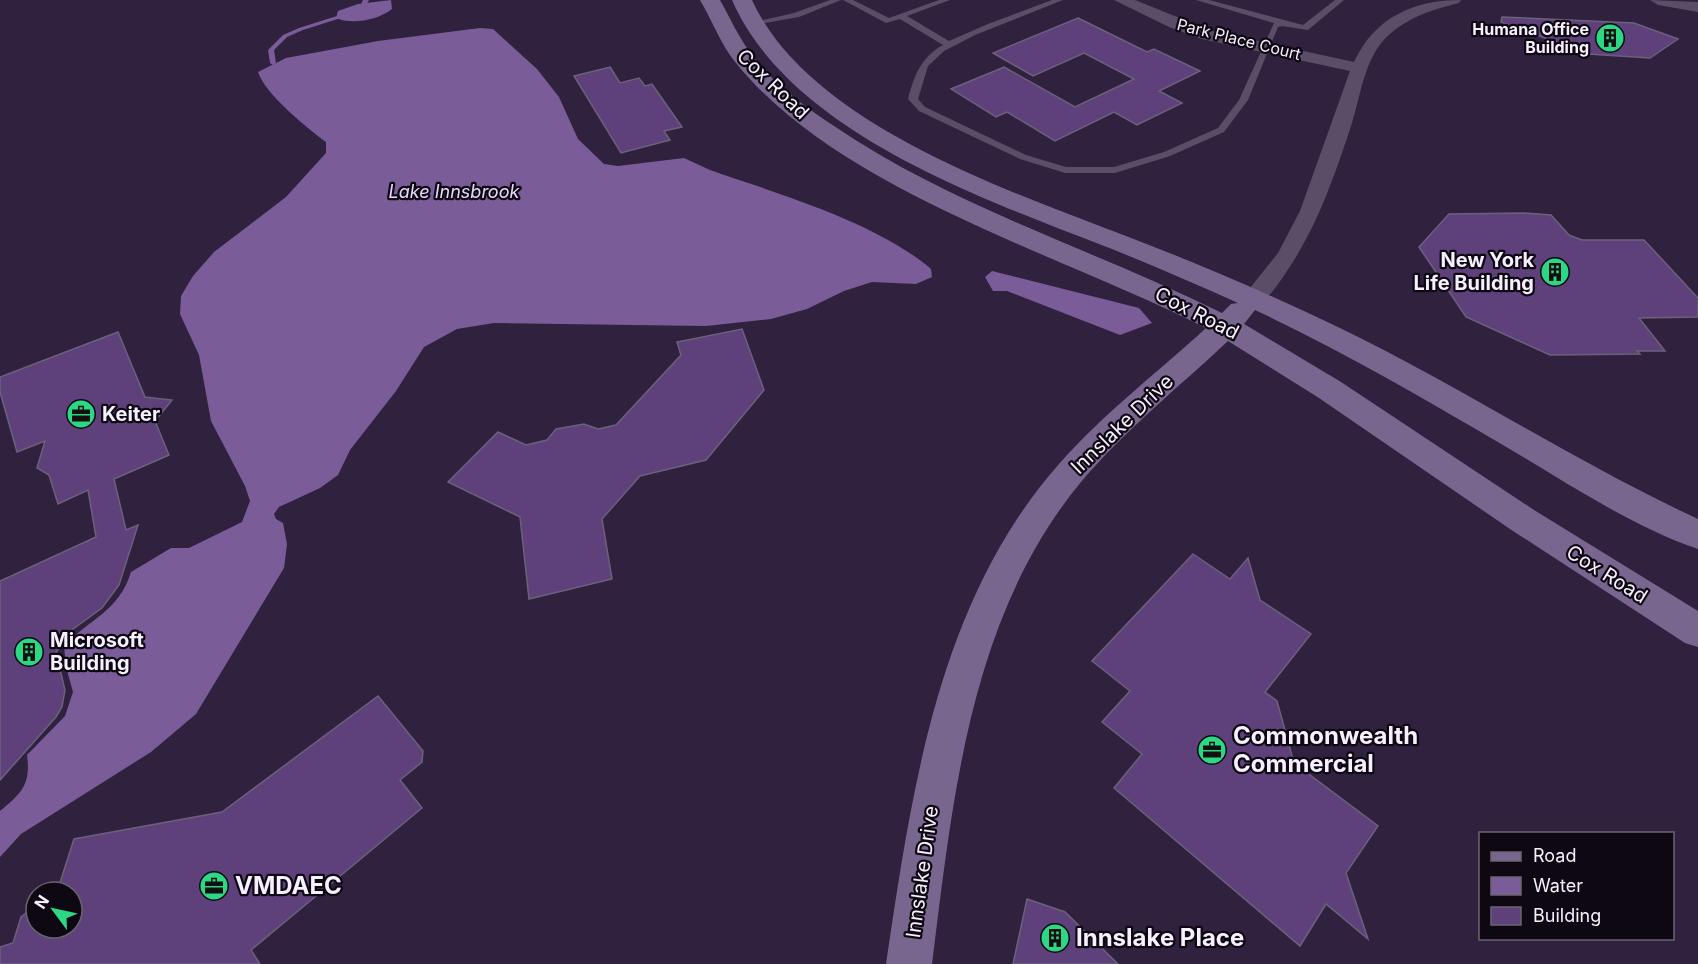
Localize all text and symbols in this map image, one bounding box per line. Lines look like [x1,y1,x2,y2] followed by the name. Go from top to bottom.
[1175,14,1303,64] street label: Park Place Court
[1472,19,1589,57] place label: Humana Office Building
[1594,22,1626,54] building icon: Humana Office Building
[732,44,814,124] street label: Cox Road
[389,181,520,202] water label: Lake Innsbrook
[1413,248,1534,295] place label: New York Life Building
[1539,256,1571,288] building icon: New York Life Building
[1151,282,1243,344] street label: Cox Road
[1066,369,1178,479] street label: Innslake Drive
[65,398,97,430] office icon: Keiter
[102,402,160,426] place label: Keiter
[1562,540,1652,608] street label: Cox Road
[50,628,144,675] place label: Microsoft Building
[13,636,45,668] building icon: Microsoft Building
[1233,721,1418,778] place label: Commonwealth Commercial
[1196,734,1228,766] office icon: Commonwealth Commercial
[901,804,943,940] street label: Innslake Drive
[1479,832,1674,940] legend
[1533,845,1576,866] text: Road
[198,870,230,902] office icon: VMDAEC
[235,871,342,900] place label: VMDAEC
[1533,875,1583,896] text: Water
[24,880,84,940] north arrow
[30,891,53,912] text: N
[1533,905,1601,926] text: Building
[1039,922,1071,954] building icon: Innslake Place
[1076,923,1244,952] place label: Innslake Place

